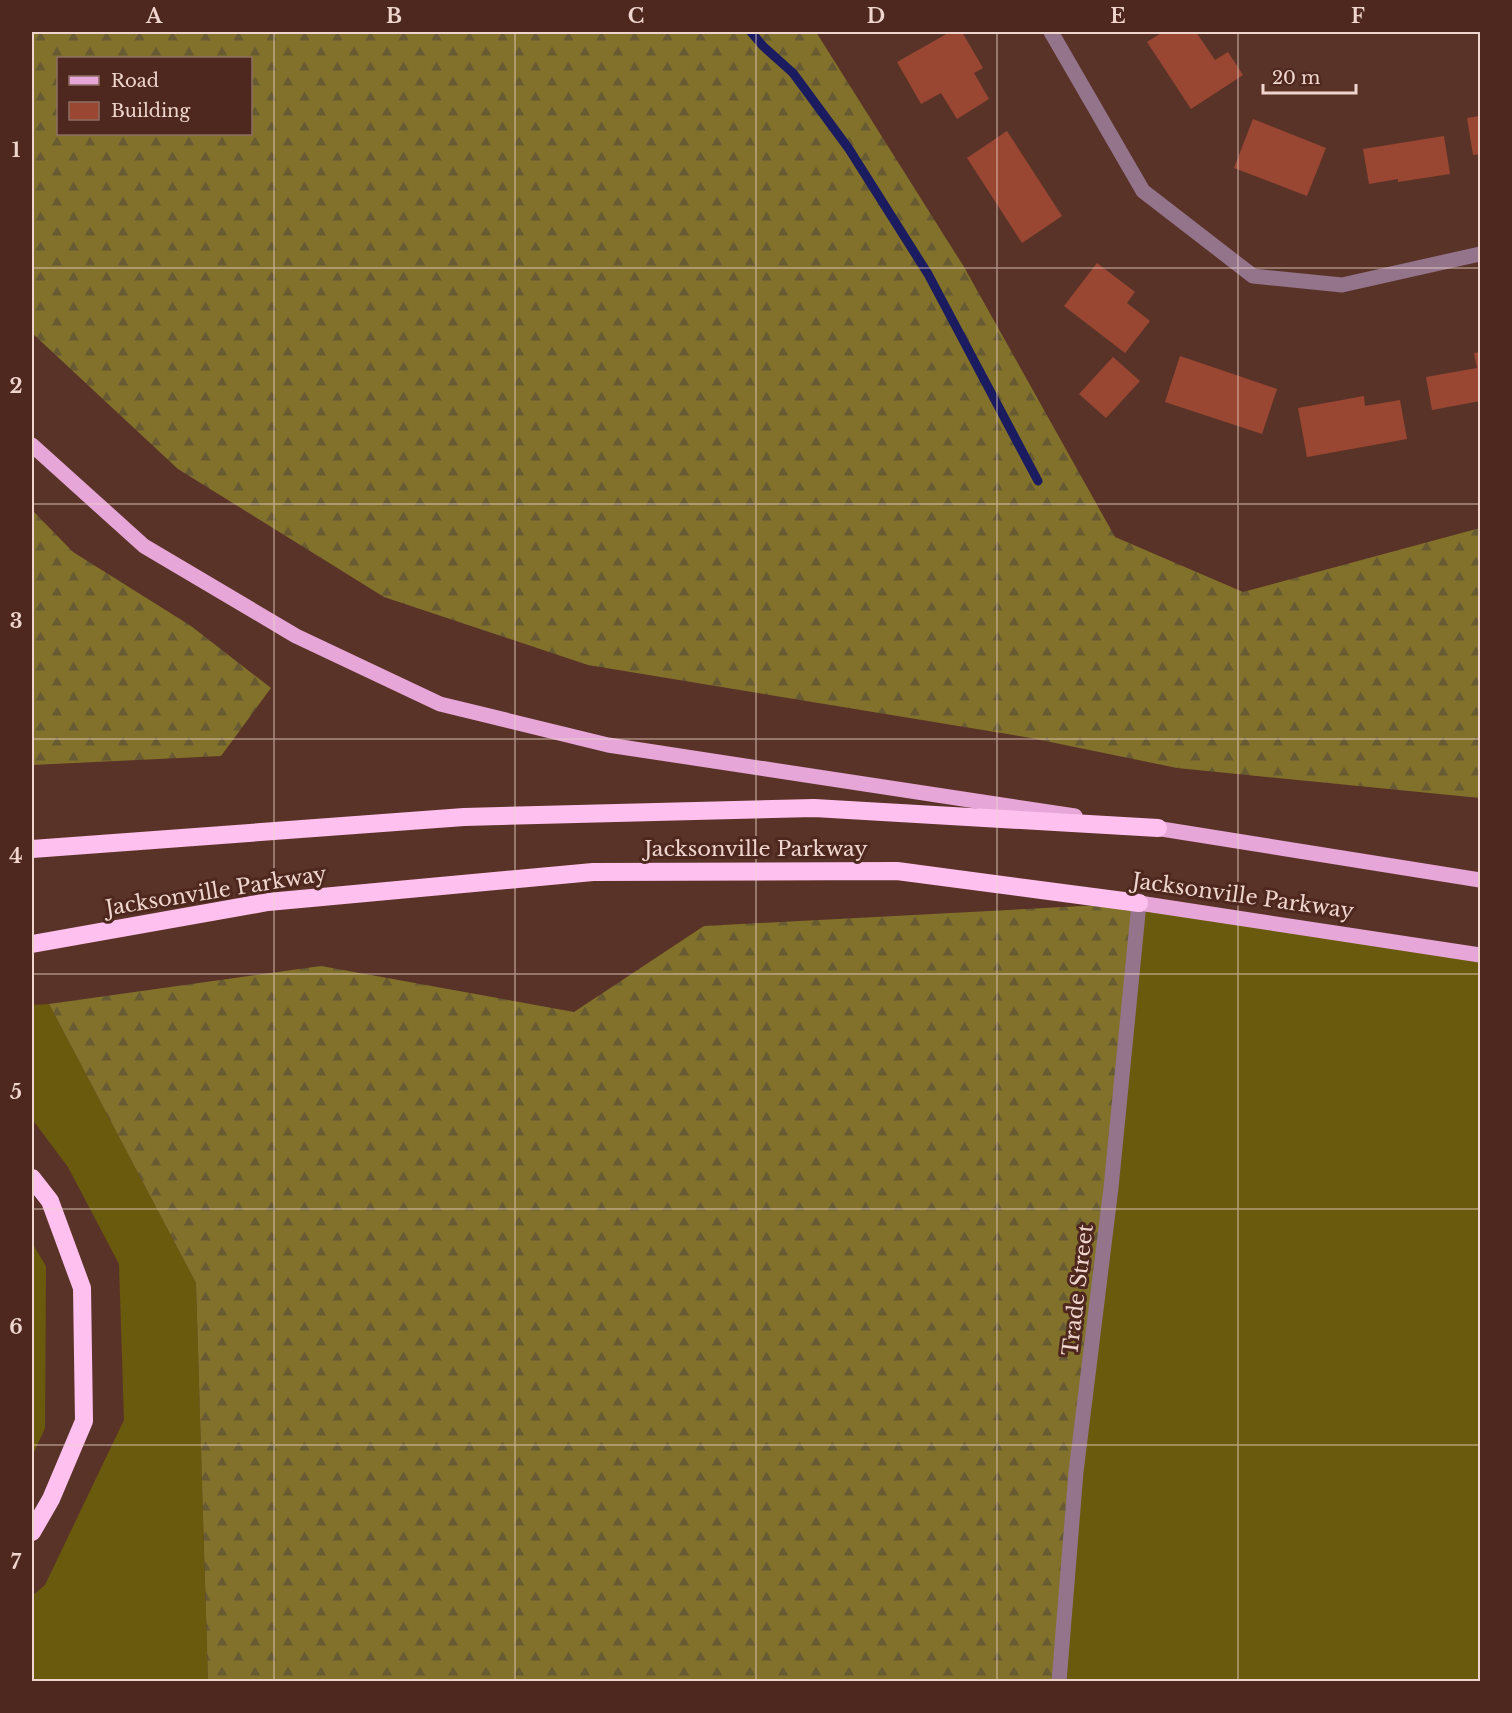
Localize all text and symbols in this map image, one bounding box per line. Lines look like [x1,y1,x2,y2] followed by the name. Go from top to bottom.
[145,4,163,28] text: A
[386,4,402,28] text: B
[628,4,644,28] text: C
[867,4,885,28] text: D
[1110,4,1126,28] text: E
[1351,4,1365,28] text: F
[57,57,252,135] legend
[1263,57,1356,95] scale bar
[1272,67,1320,89] text: 20 m
[111,70,159,92] text: Road
[111,100,190,122] text: Building
[12,138,21,162] text: 1
[9,374,23,398] text: 2
[10,609,22,633] text: 3
[641,836,868,862] street label: Jacksonville Parkway
[9,844,23,868] text: 4
[101,861,329,922] street label: Jacksonville Parkway
[1128,867,1356,925] street label: Jacksonville Parkway
[10,1080,22,1104] text: 5
[1057,1223,1099,1357] street label: Trade Street
[9,1315,23,1339] text: 6
[11,1550,22,1574] text: 7

